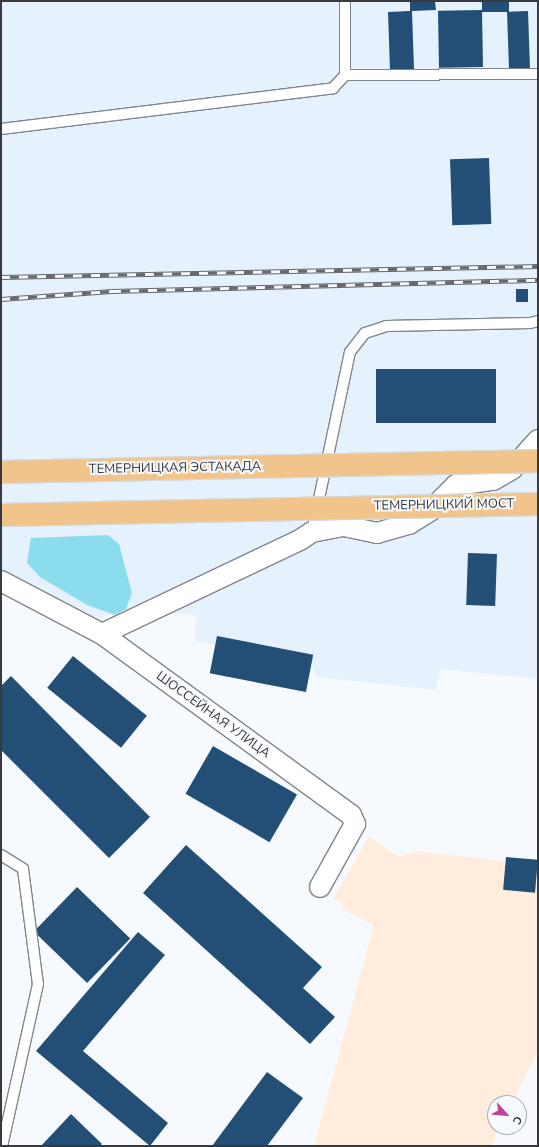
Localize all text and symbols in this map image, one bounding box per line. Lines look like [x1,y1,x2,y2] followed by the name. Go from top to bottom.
[89,459,261,477] street label: ТЕМЕРНИЦКАЯ ЭСТАКАДА
[374,496,514,514] street label: ТЕМЕРНИЦКИЙ МОСТ
[153,668,273,762] street label: ШОССЕЙНАЯ УЛИЦА
[487,1095,527,1135] north arrow
[509,1113,526,1127] text: С

